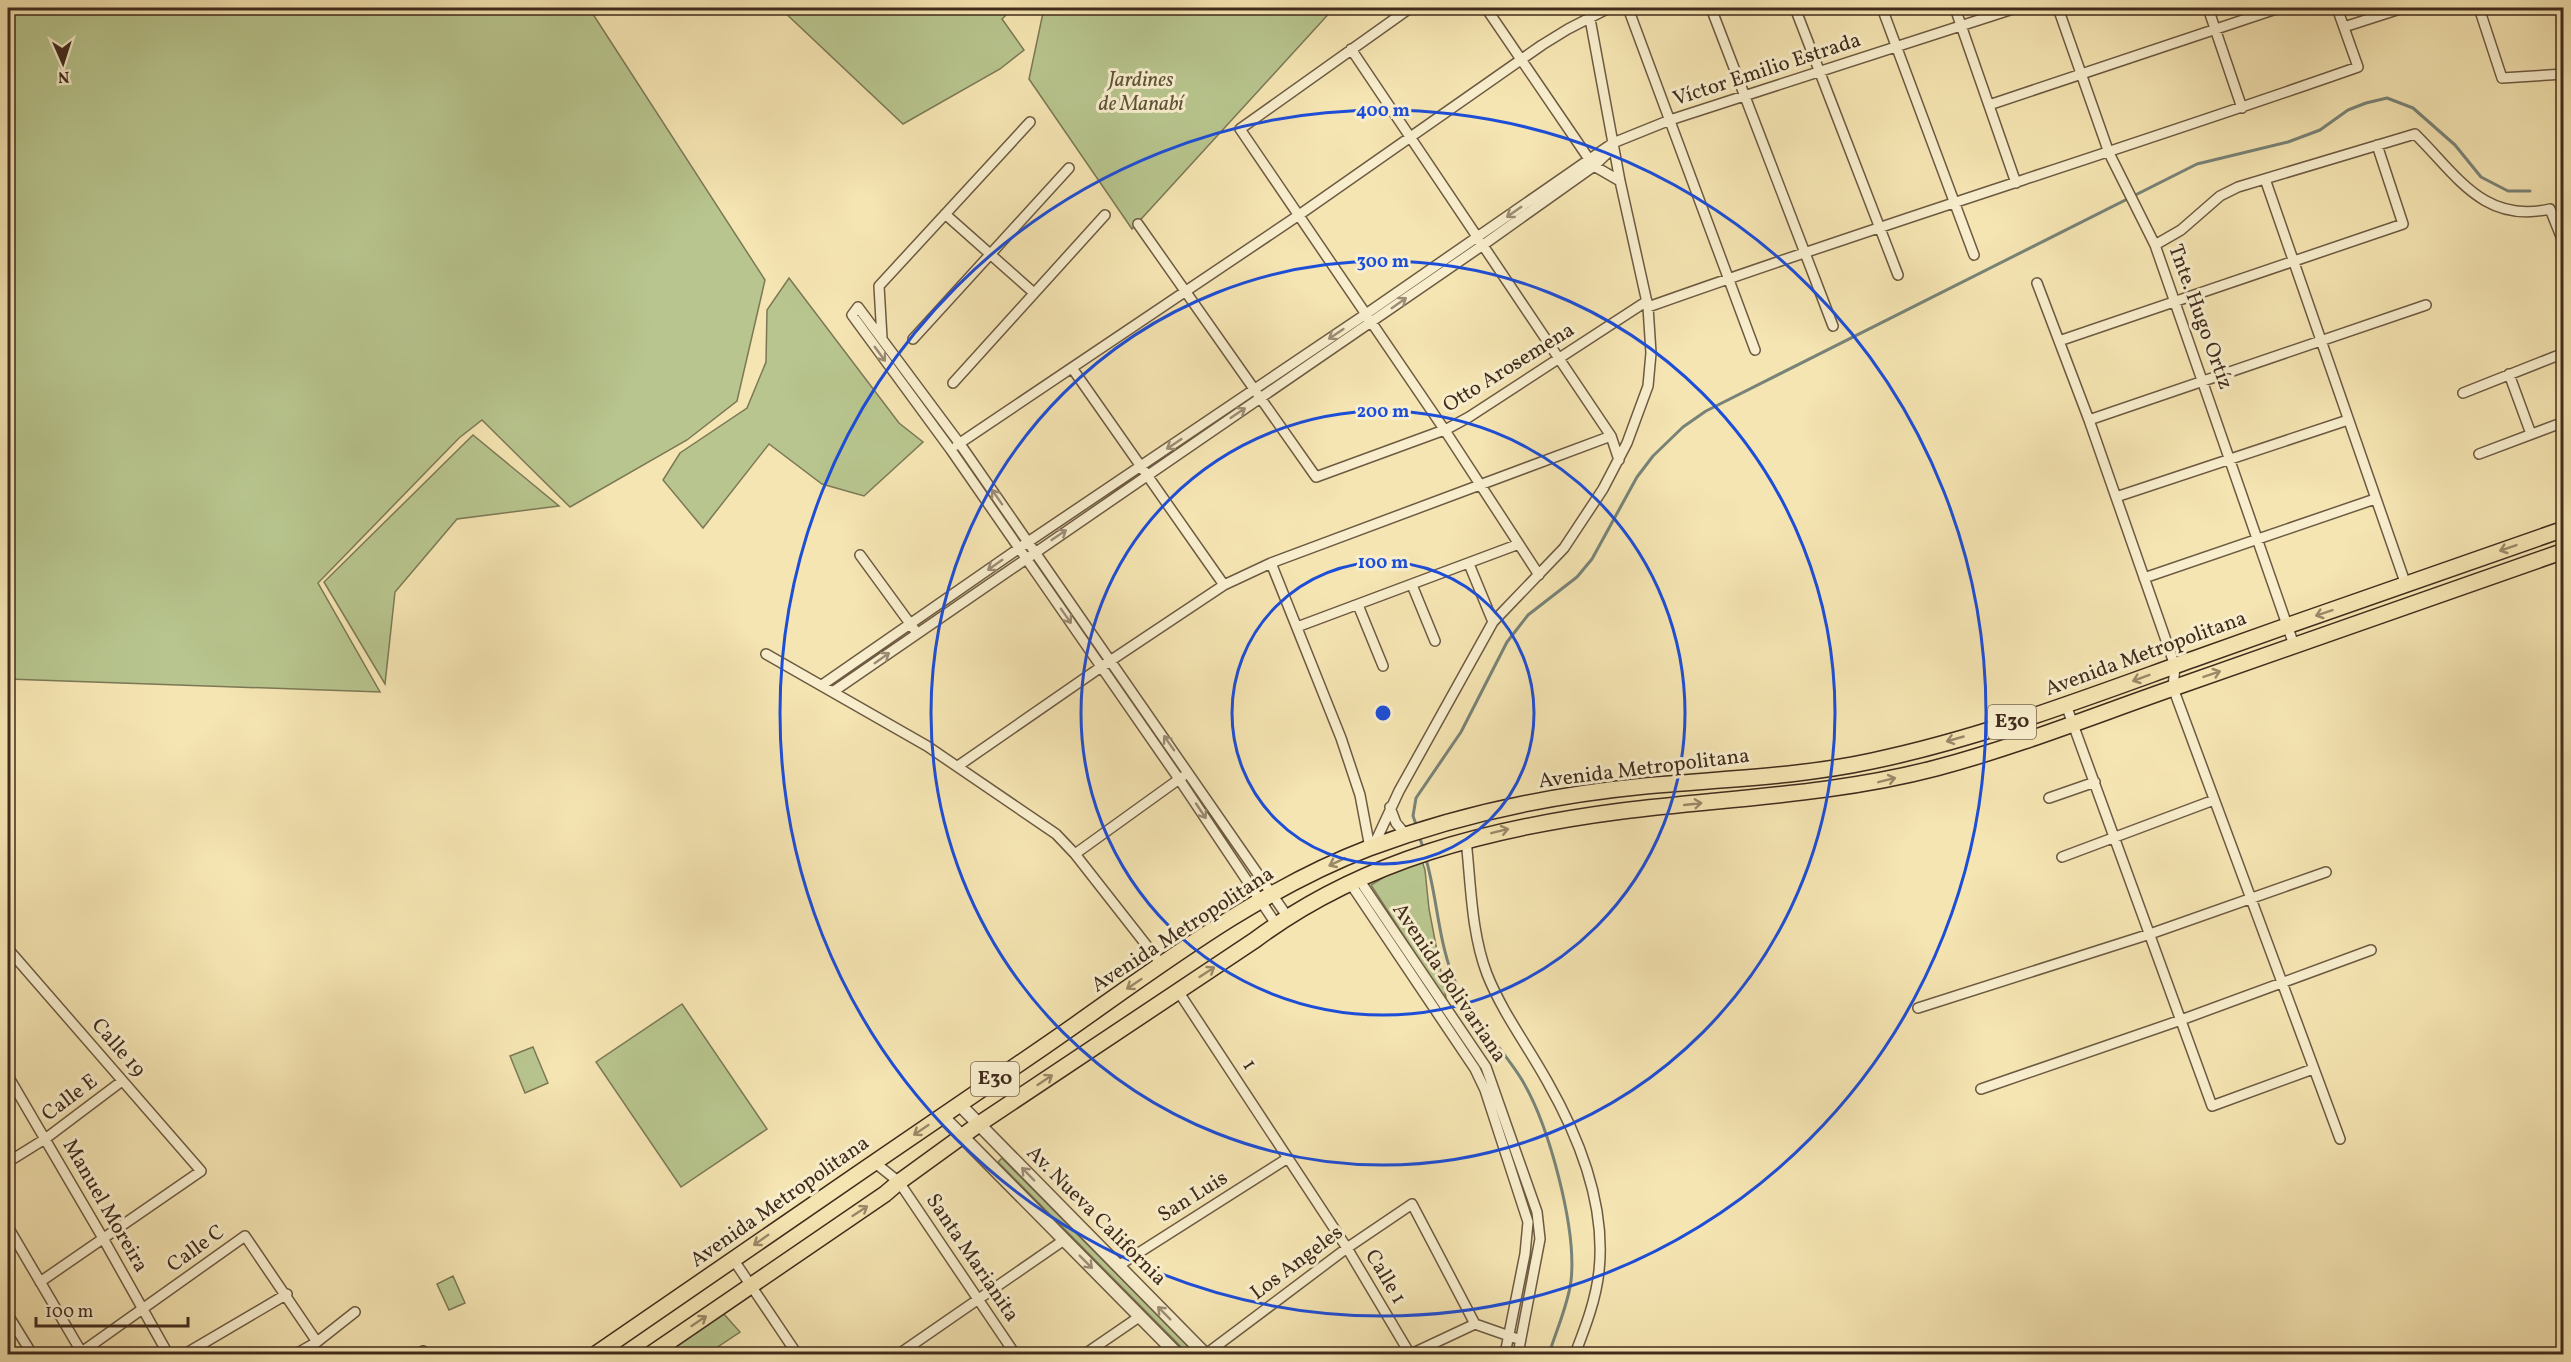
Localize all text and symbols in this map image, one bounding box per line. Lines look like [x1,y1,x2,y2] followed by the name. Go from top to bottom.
[1669,26,1865,114] street label: Víctor Emilio Estrada
[33,33,93,93] north arrow
[57,65,70,87] text: N
[1099,66,1185,119] park label: Jardines de Manabí
[1356,99,1410,124] text: 400 m
[1506,206,1522,218] one-way arrow
[2160,240,2240,394] street label: Tnte. Hugo Ortíz
[1357,250,1409,275] text: 300 m
[1390,297,1407,309] one-way arrow
[1438,316,1580,420] street label: Otto Arosemena
[1328,328,1344,340] one-way arrow
[874,346,886,362] one-way arrow
[1357,400,1409,425] text: 200 m
[1229,407,1246,419] one-way arrow
[1167,438,1183,450] one-way arrow
[991,489,1003,505] one-way arrow
[1051,529,1067,541] one-way arrow
[2499,544,2518,555] one-way arrow
[1358,551,1408,576] text: 100 m
[988,559,1004,571] one-way arrow
[2041,604,2251,704] street label: Avenida Metropolitana
[1060,607,1072,624] one-way arrow
[2315,608,2334,619] one-way arrow
[873,652,889,664] one-way arrow
[2202,668,2221,679] one-way arrow
[2132,674,2151,685] one-way arrow
[1373,703,1393,723] centre of rings
[1988,705,2036,739] road number: E30
[1946,734,1965,745] one-way arrow
[1163,735,1175,751] one-way arrow
[1537,742,1751,796] street label: Avenida Metropolitana
[1877,774,1896,786] one-way arrow
[1683,798,1703,809] one-way arrow
[1195,802,1207,819] one-way arrow
[1491,824,1510,836] one-way arrow
[1329,857,1347,868] one-way arrow
[1086,860,1280,1000] street label: Avenida Metropolitana
[1385,898,1513,1068] street label: Avenida Bolivariana
[1199,966,1215,978] one-way arrow
[1127,978,1143,990] one-way arrow
[84,1012,152,1084] street label: Calle 19
[1235,1054,1263,1076] street label: 1
[971,1062,1019,1096] road number: E30
[36,1067,104,1129] street label: Calle E
[1037,1074,1053,1086] one-way arrow
[914,1124,930,1136] one-way arrow
[685,1129,875,1275] street label: Avenida Metropolitana
[55,1134,155,1278] street label: Manuel Moreira
[1019,1139,1173,1293] street label: Av. Nueva California
[1152,1164,1234,1230] street label: San Luis
[1020,1166,1035,1181] one-way arrow
[918,1188,1026,1328] street label: Santa Marianita
[851,1205,867,1217] one-way arrow
[161,1218,231,1280] street label: Calle C
[1245,1219,1349,1307] street label: Los Angeles
[753,1234,769,1246] one-way arrow
[1357,1244,1413,1310] street label: Calle 1
[1079,1255,1093,1270] one-way arrow
[36,1290,188,1328] scale bar
[45,1300,94,1325] text: 100 m
[1157,1305,1172,1320] one-way arrow
[690,1315,706,1327] one-way arrow

